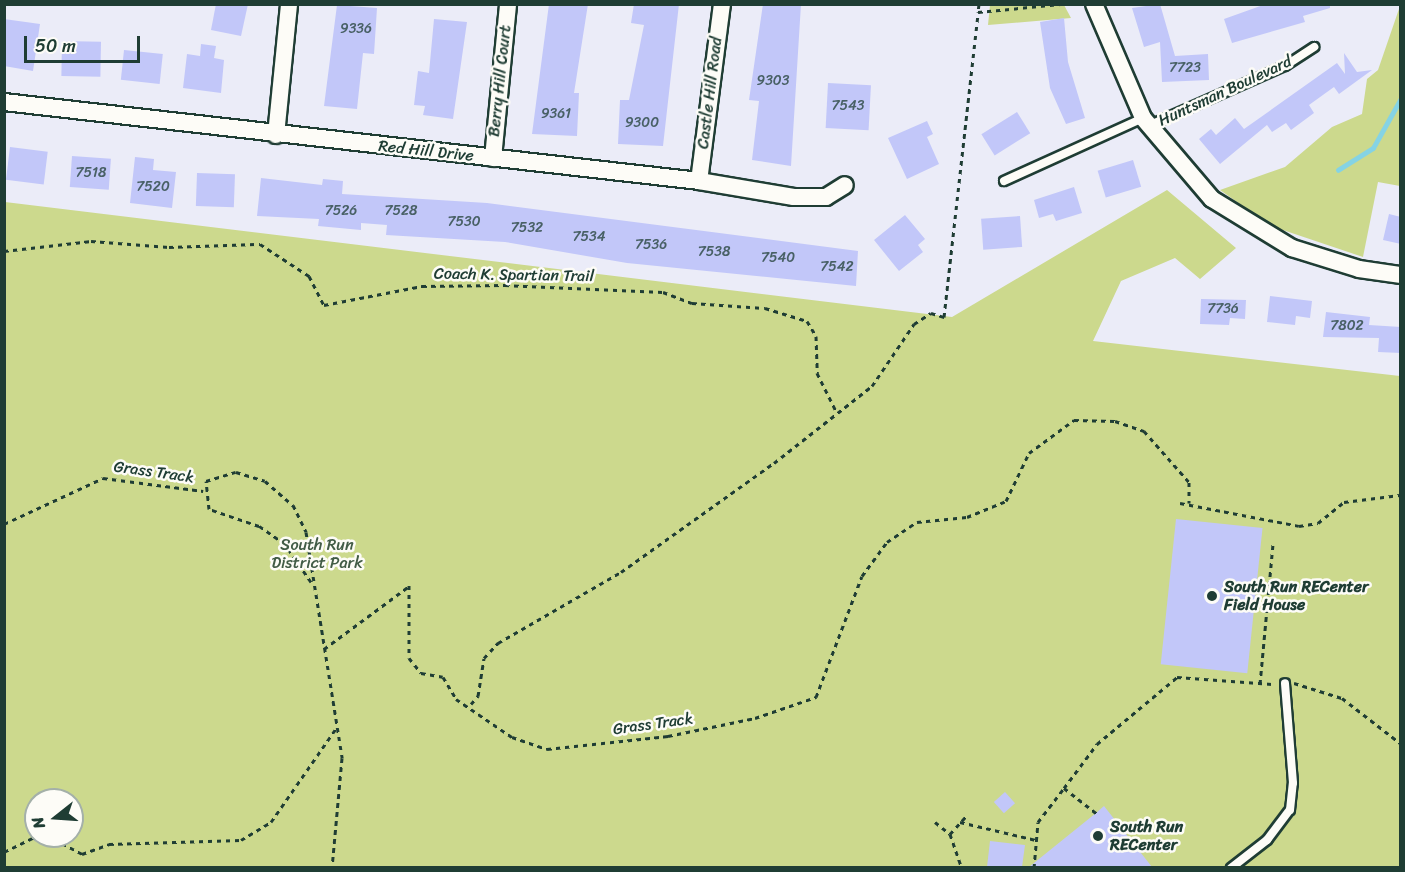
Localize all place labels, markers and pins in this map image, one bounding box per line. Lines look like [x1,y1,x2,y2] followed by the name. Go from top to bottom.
[1224,577,1369,615] place label: South Run RECenter Field House
[1205,589,1219,603] marker: South Run RECenter Field House
[1110,817,1183,855] place label: South Run RECenter
[1091,829,1105,843] marker: South Run RECenter

